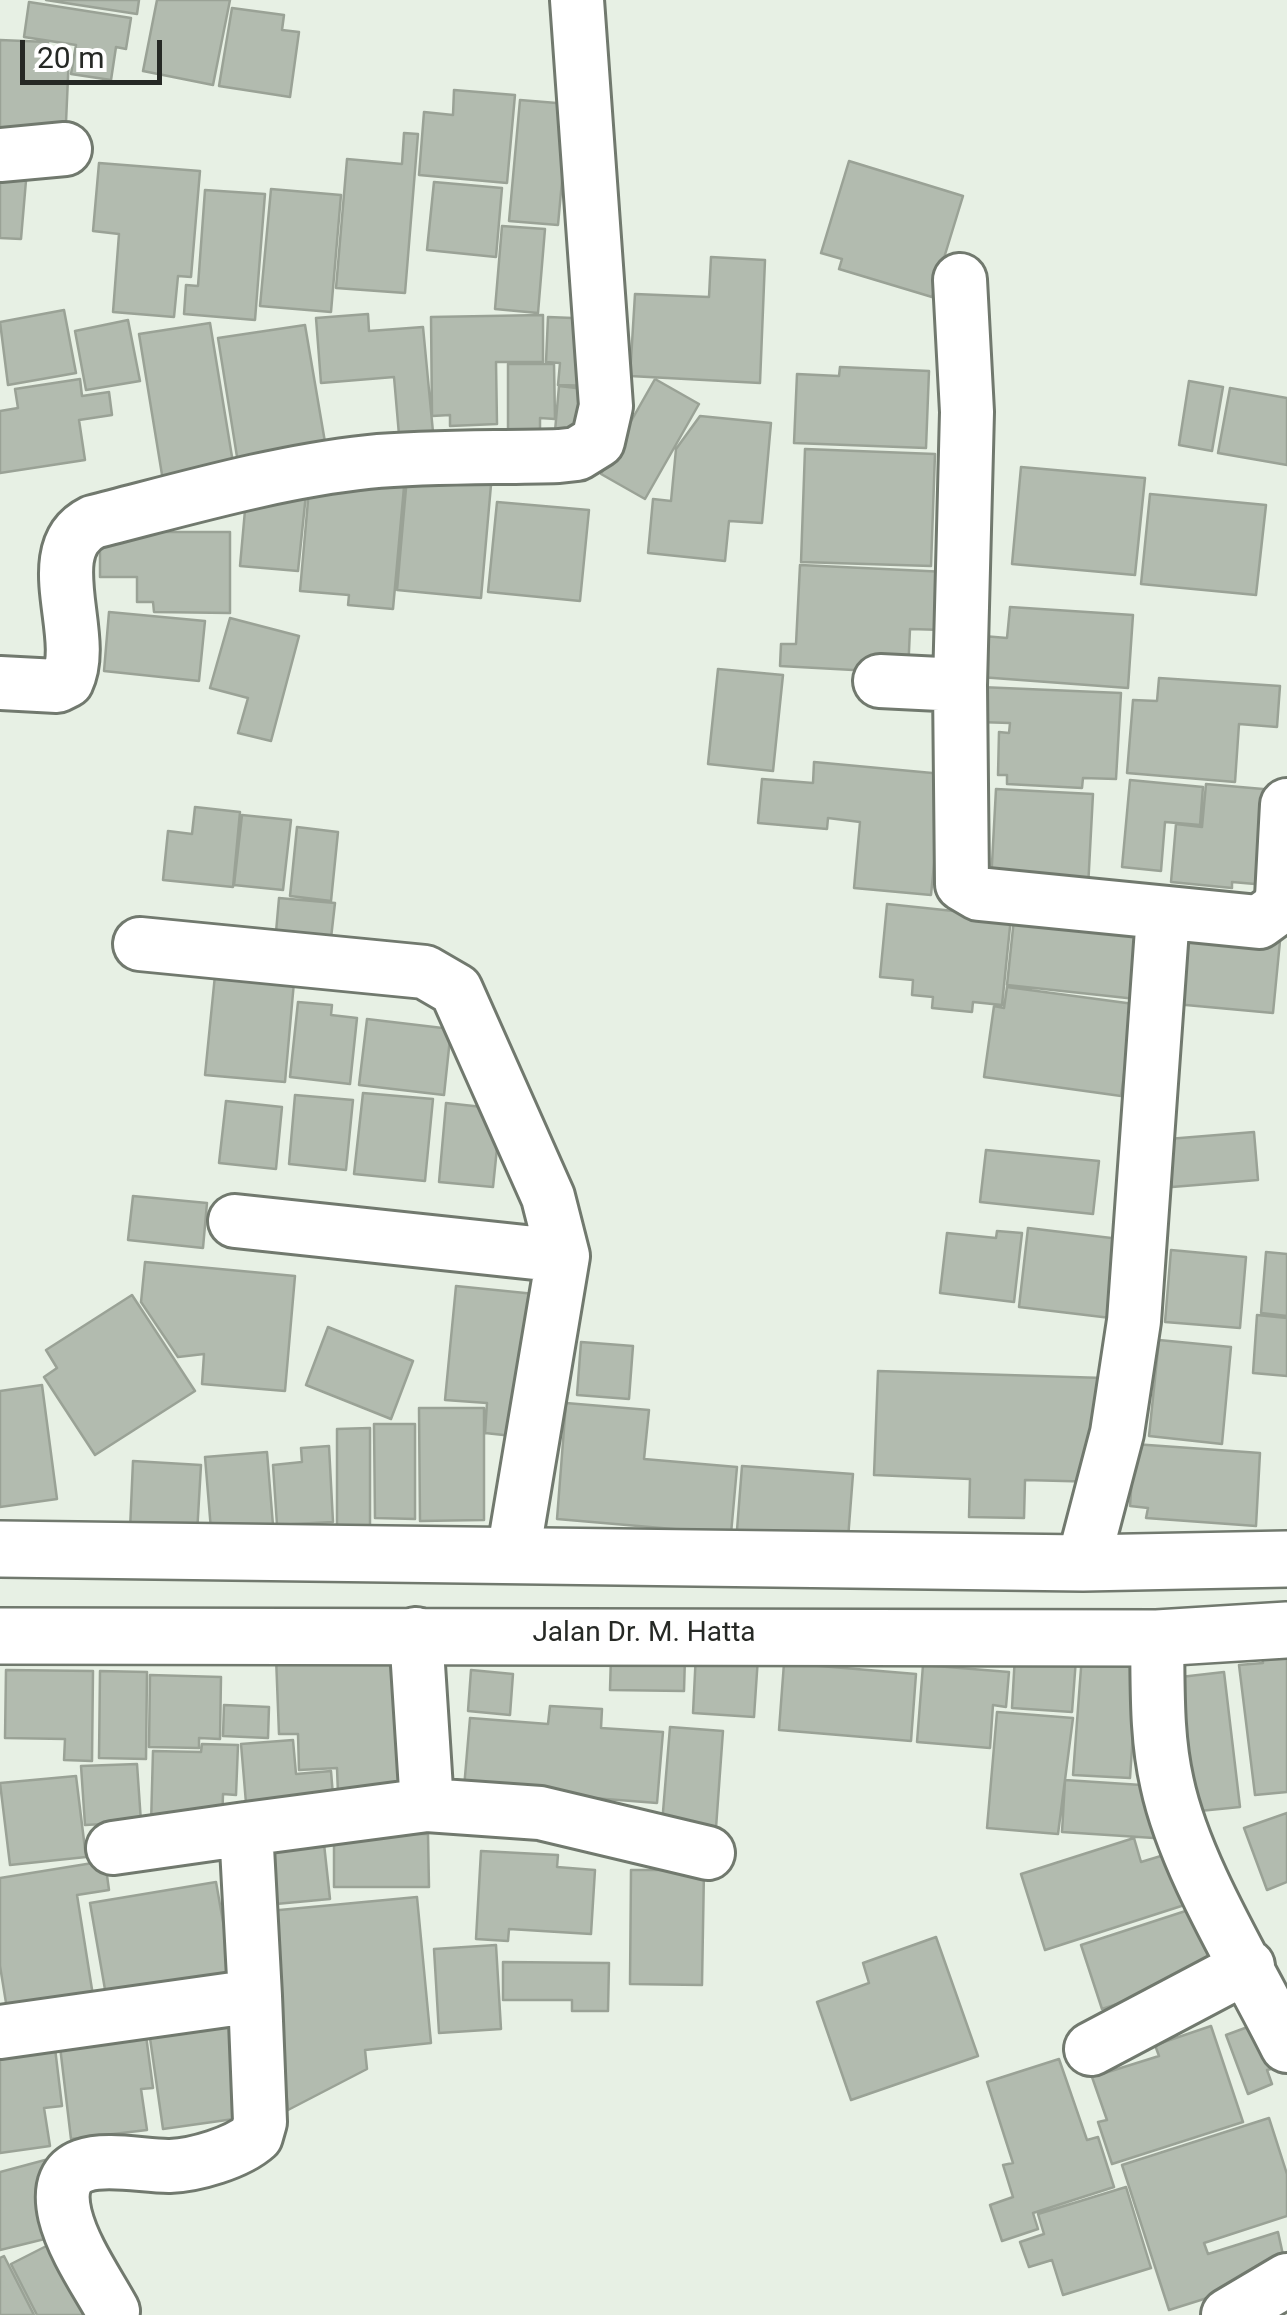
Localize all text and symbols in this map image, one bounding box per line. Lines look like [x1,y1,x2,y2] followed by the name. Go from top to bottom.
[25,20,168,82] scale bar
[37,40,104,75] text: 20 m
[532,1617,756,1651] street label: Jalan Dr. M. Hatta

